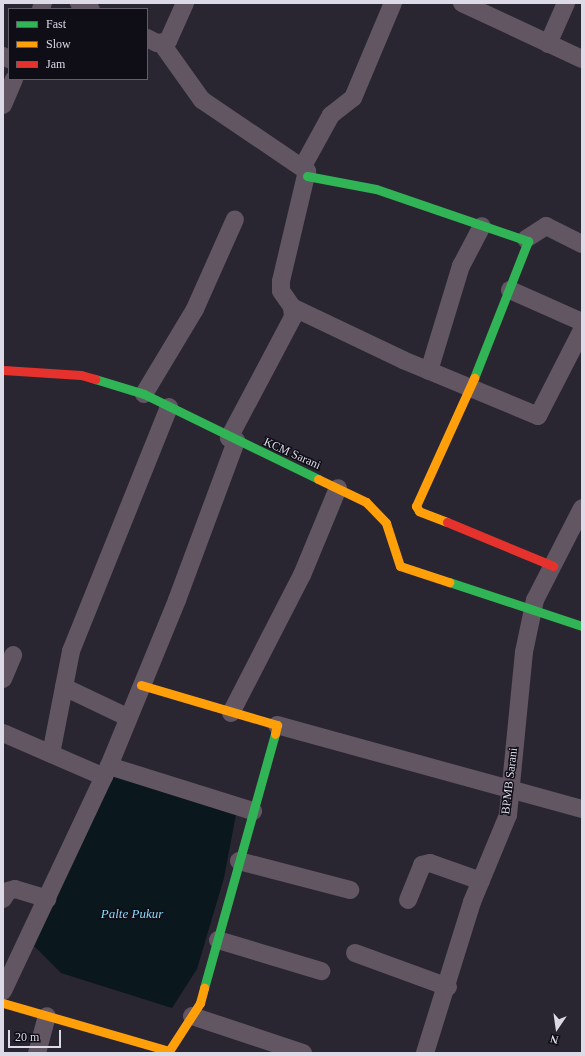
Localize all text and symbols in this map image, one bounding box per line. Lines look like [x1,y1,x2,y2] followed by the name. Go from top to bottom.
[8,8,148,80] legend
[46,17,66,31] text: Fast
[46,37,71,51] text: Slow
[46,57,65,71] text: Jam
[261,435,323,473] street label: KCM Sarani
[499,747,521,815] street label: BPMB Sarani
[101,906,163,922] water label: Palte Pukur
[537,1008,577,1048] north arrow
[10,1022,63,1048] scale bar
[15,1030,39,1044] text: 20 m
[549,1033,560,1046] text: N

